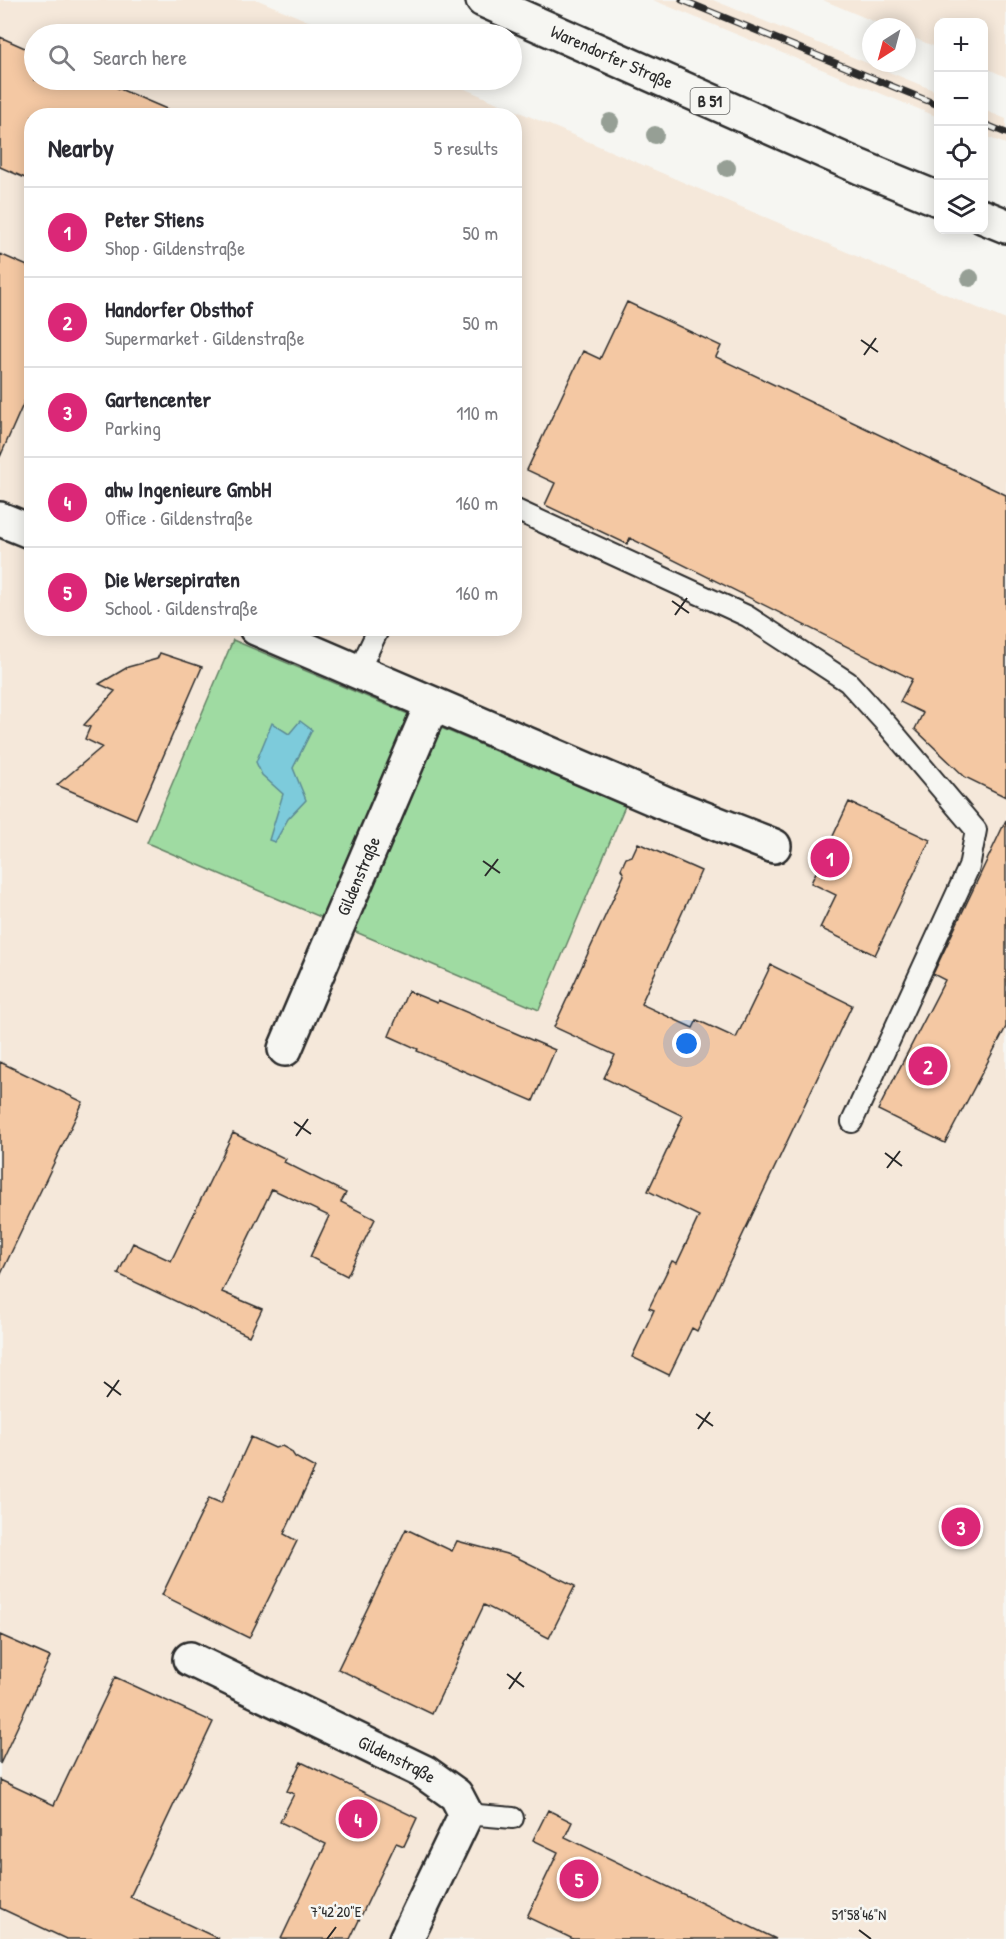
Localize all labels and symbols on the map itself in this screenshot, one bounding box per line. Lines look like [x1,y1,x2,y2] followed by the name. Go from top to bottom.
[862,18,916,72] north arrow
[547,19,677,95] street label: Warendorfer Straße
[690,88,730,114] road number: B 51
[330,832,386,919] street label: Gildenstraße
[810,836,850,880] pin: 1
[672,1029,701,1058] your location
[908,1044,948,1088] pin: 2
[942,1504,980,1550] pin: 3
[354,1729,441,1789] street label: Gildenstraße
[338,1796,378,1842] pin: 4
[560,1856,598,1902] pin: 5
[311,1901,362,1922] text: 7°42'20"E
[832,1904,886,1925] text: 51°58'46"N

